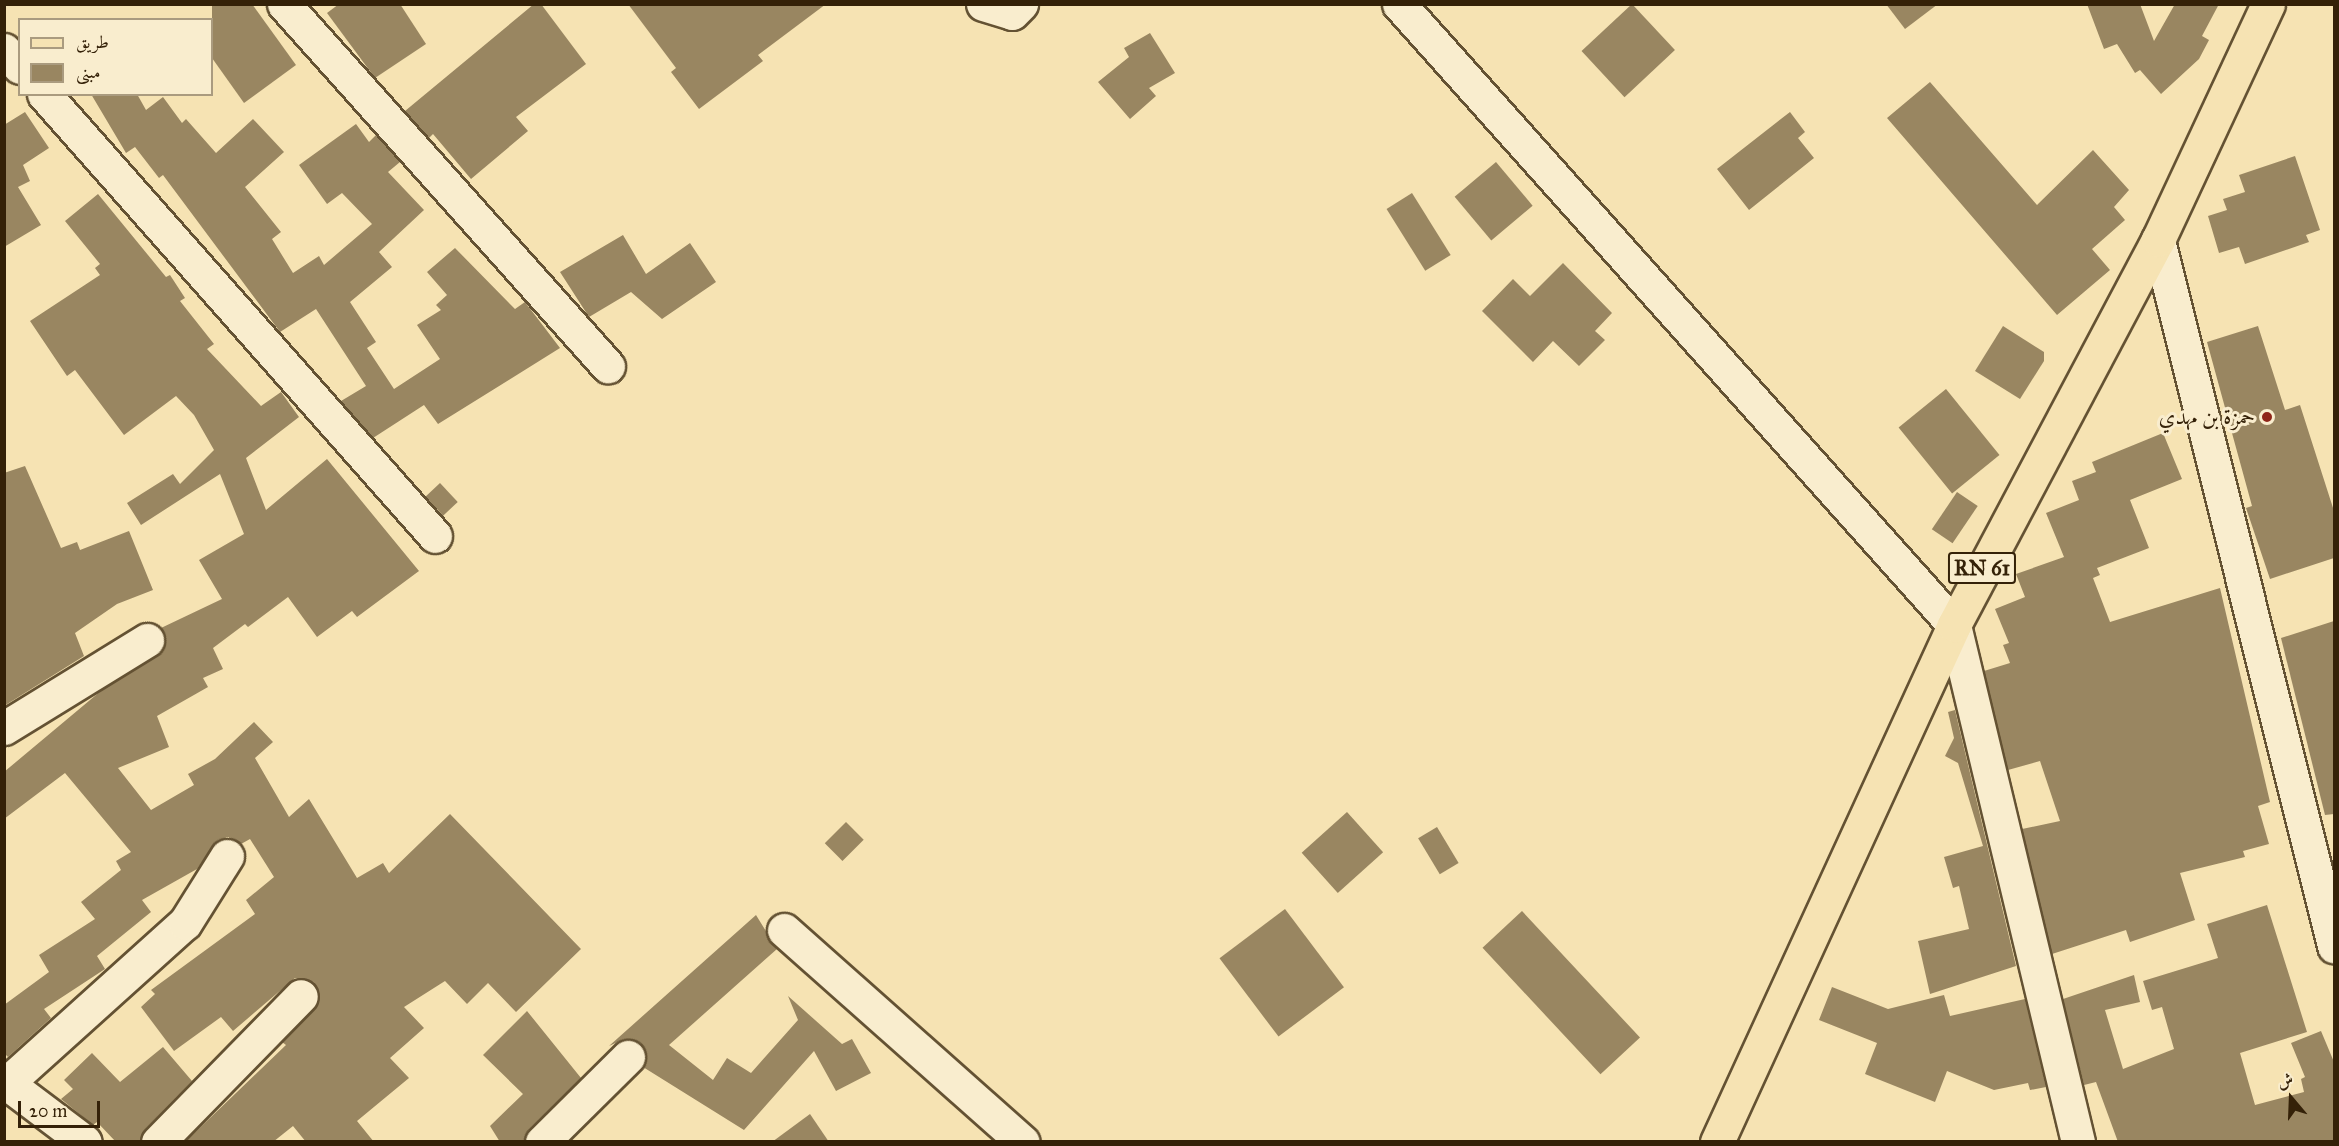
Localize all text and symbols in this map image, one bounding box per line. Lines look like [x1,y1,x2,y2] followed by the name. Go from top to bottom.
[18,18,213,96] legend
[76,31,109,53] text: طريق
[76,61,101,83] text: مبنى
[2159,404,2255,430] place label: حمزة بن مهدي
[2260,410,2274,424] marker: حمزة بن مهدي
[1948,550,2016,586] road number: RN 61
[2261,1068,2321,1128] north arrow
[2274,1069,2296,1092] text: ش
[21,1089,104,1127] scale bar
[29,1100,67,1122] text: 20 m

